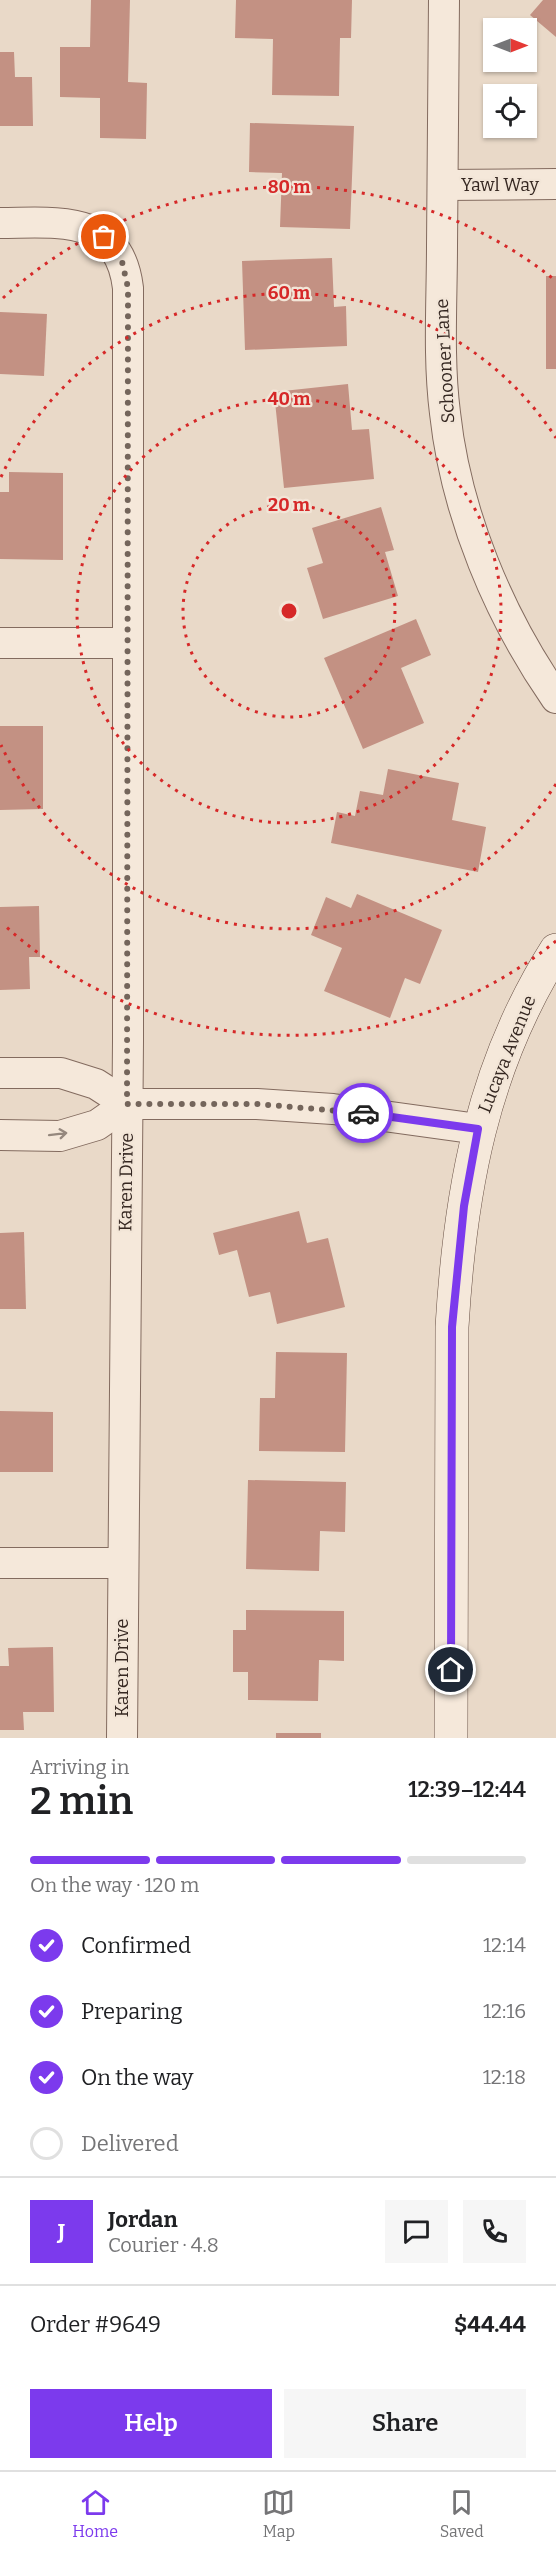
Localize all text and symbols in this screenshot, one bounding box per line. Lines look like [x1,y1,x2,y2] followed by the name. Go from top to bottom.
[483,18,537,72] north arrow
[483,18,537,138] map controls
[483,84,537,138] button: locate
[461,174,540,196] street label: Yawl Way
[268,176,310,198] text: 80 m
[78,211,129,262] pin
[87,220,120,253] icon: bag
[268,282,310,304] text: 60 m
[431,298,459,424] street label: Schooner Lane
[268,388,310,410] text: 40 m
[268,494,310,516] text: 20 m
[279,601,299,621] centre of rings
[473,992,541,1116] street label: Lucaya Avenue
[333,1083,393,1143] courier
[347,1097,380,1130] icon: car
[48,1129,68,1140] one-way arrow
[114,1133,138,1231] street label: Karen Drive
[111,1619,133,1717] street label: Karen Drive
[425,1644,476,1695] pin
[434,1653,467,1686] icon: home
[30,1755,129,1779] text: Arriving in
[408,1776,526,1803] text: 12:39–12:44
[30,1778,133,1824] text: 2 min
[30,1873,199,1897] text: On the way · 120 m
[30,1929,63,1962] icon: check
[81,1932,191,1959] text: Confirmed
[483,1933,526,1957] text: 12:14
[30,1995,63,2028] icon: check
[81,1998,183,2025] text: Preparing
[483,1999,526,2023] text: 12:16
[30,2061,63,2094] icon: check
[81,2064,193,2091] text: On the way
[483,2065,526,2089] text: 12:18
[81,2130,179,2157] text: Delivered
[385,2200,448,2263] button: chat
[463,2200,526,2263] button: phone
[108,2206,178,2233] text: Jordan
[58,2218,65,2245] text: J
[108,2233,219,2257] text: Courier · 4.8
[30,2311,161,2338] text: Order #9649
[454,2311,526,2338] text: $44.44
[30,2389,272,2458] button: Help
[284,2389,526,2458] button: Share
[72,2486,118,2541] tab: Home
[262,2486,295,2541] tab: Map
[440,2486,484,2541] tab: Saved

